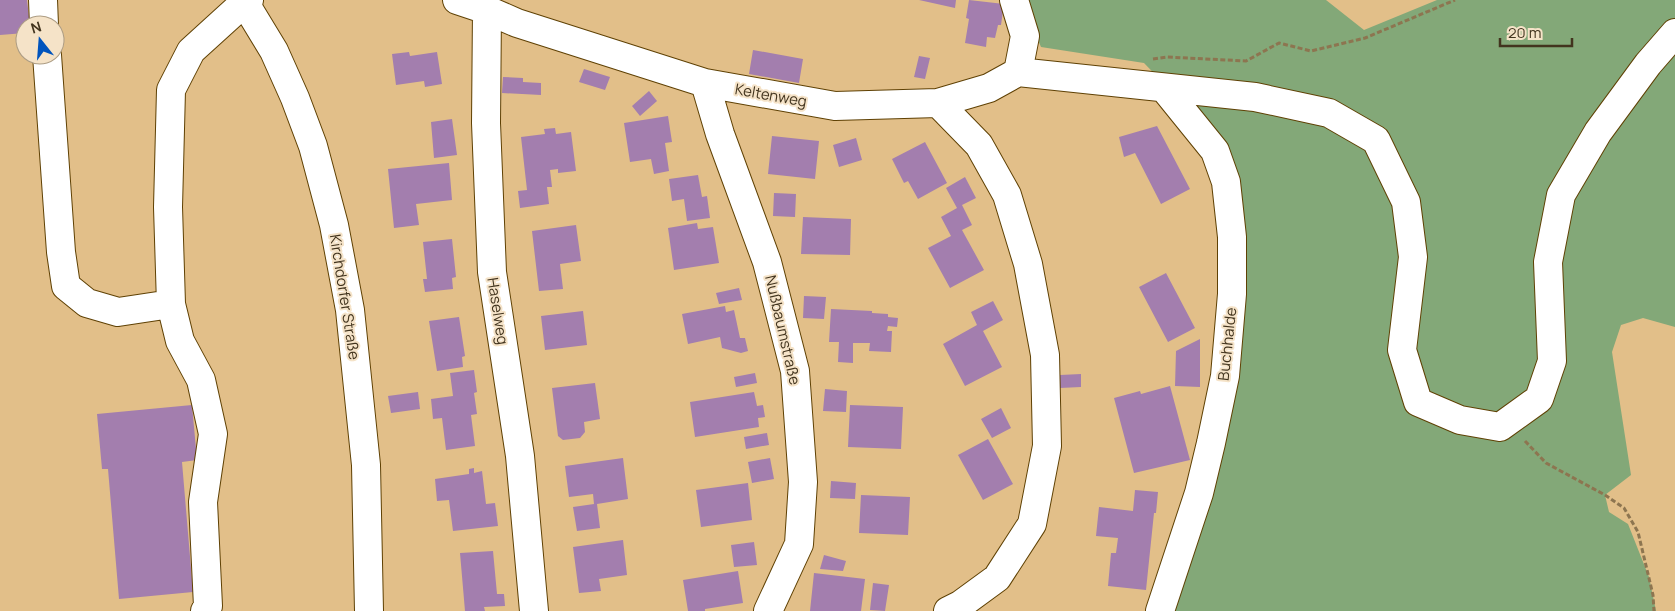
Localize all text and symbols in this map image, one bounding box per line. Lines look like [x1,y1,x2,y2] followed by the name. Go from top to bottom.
[15,15,65,65] north arrow
[1500,15,1572,47] scale bar
[28,17,44,38] text: N
[1508,22,1541,43] text: 20 m
[733,78,809,112] street label: Keltenweg
[325,233,365,361] street label: Kirchdorfer Straße
[760,273,806,387] street label: Nußbaumstraße
[482,276,514,346] street label: Haselweg
[1213,306,1241,382] street label: Buchhalde

